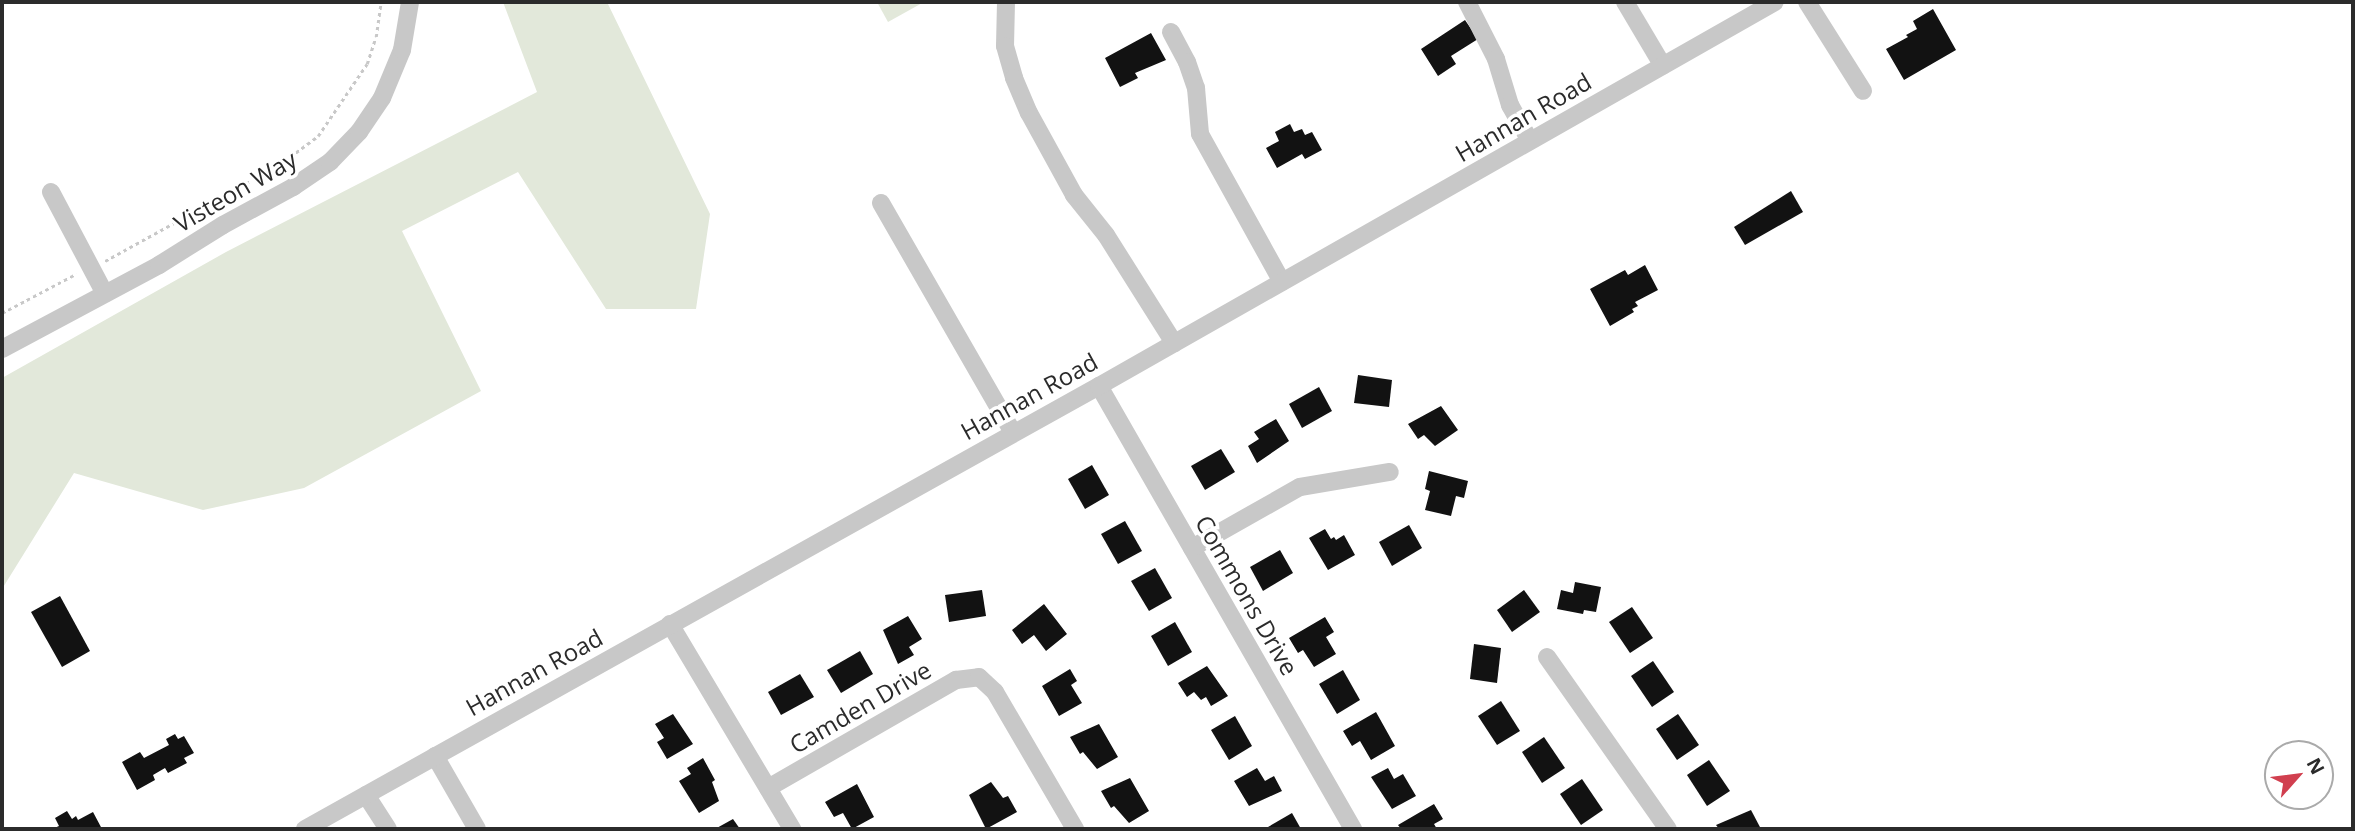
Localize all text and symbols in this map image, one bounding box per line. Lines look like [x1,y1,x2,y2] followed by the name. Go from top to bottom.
[1450,67,1596,167] street label: Hannan Road
[169,144,301,238] street label: Visteon Way
[956,347,1102,445] street label: Hannan Road
[1190,510,1304,680] street label: Commons Drive
[461,623,607,721] street label: Hannan Road
[784,655,936,759] street label: Camden Drive
[2264,740,2334,810] north arrow
[2301,753,2331,779] text: N

